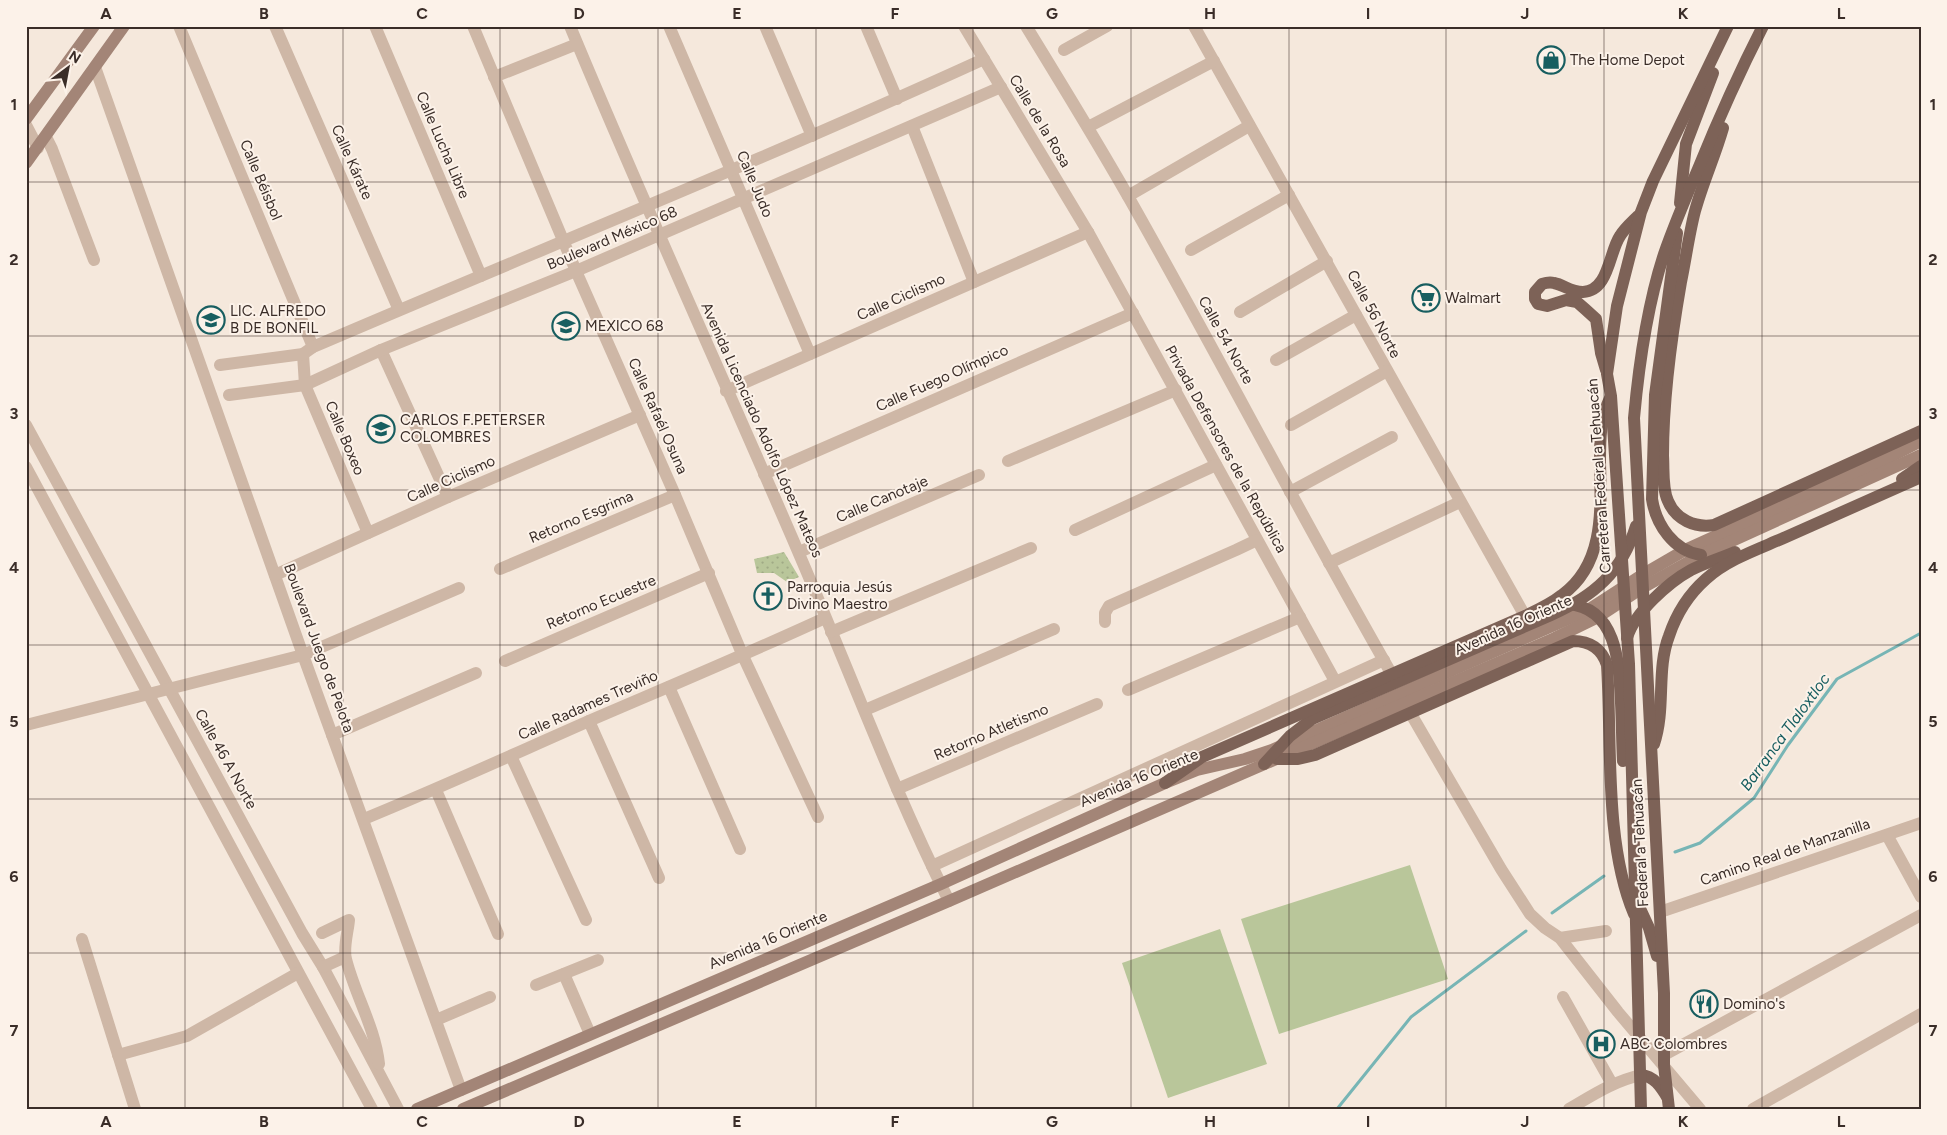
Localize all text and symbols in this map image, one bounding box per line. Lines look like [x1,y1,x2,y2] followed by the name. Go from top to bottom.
[100,4,112,23] text: A
[259,4,269,23] text: B
[416,4,428,23] text: C
[573,4,585,23] text: D
[732,4,742,23] text: E
[891,4,900,23] text: F
[1046,4,1058,23] text: G
[1204,4,1216,23] text: H
[1366,4,1370,23] text: I
[1521,4,1529,23] text: J
[1678,4,1689,23] text: K
[1837,4,1846,23] text: L
[42,42,92,92] north arrow
[1536,45,1566,75] shop icon: The Home Depot
[66,47,84,67] text: N
[1570,51,1685,69] place label: The Home Depot
[1005,71,1075,171] street label: Calle de la Rosa
[412,89,474,201] street label: Calle Lucha Libre
[11,95,17,114] text: 1
[1930,95,1936,114] text: 1
[327,122,377,202] street label: Calle Kárate
[236,137,286,223] street label: Calle Béisbol
[733,148,777,220] street label: Calle Judo
[544,202,680,274] street label: Boulevard México 68
[9,250,19,269] text: 2
[1928,250,1938,269] text: 2
[1343,267,1405,361] street label: Calle 56 Norte
[854,269,948,324] street label: Calle Ciclismo
[1411,283,1441,313] supermarket icon: Walmart
[1445,289,1501,307] place label: Walmart
[1194,293,1258,387] street label: Calle 54 Norte
[697,300,827,560] street label: Avenida Licenciado Adolfo López Mateos
[230,302,326,337] place label: LIC. ALFREDO B DE BONFIL
[196,305,226,335] school or university icon: LIC. ALFREDO B DE BONFIL
[551,311,581,341] school or university icon: MEXICO 68
[585,317,664,335] place label: MEXICO 68
[873,341,1011,415] street label: Calle Fuego Olímpico
[1161,342,1291,556] street label: Privada Defensores de la República
[624,355,692,477] street label: Calle Rafaél Osuna
[1583,378,1615,574] street label: Carretera Federal a Tehuacán
[321,398,369,478] street label: Calle Boxeo
[10,404,19,423] text: 3
[1929,404,1938,423] text: 3
[400,411,545,446] place label: CARLOS F.PETERSER COLOMBRES
[366,414,396,444] school or university icon: CARLOS F.PETERSER COLOMBRES
[404,451,498,506] street label: Calle Ciclismo
[833,472,931,526] street label: Calle Canotaje
[526,487,636,547] street label: Retorno Esgrima
[9,558,19,577] text: 4
[1928,558,1938,577] text: 4
[280,561,358,735] street label: Boulevard Juego de Pelota
[544,571,658,633] street label: Retorno Ecuestre
[787,578,892,613] place label: Parroquia Jesús Divino Maestro
[753,581,783,611] church icon: Parroquia Jesús Divino Maestro
[1451,591,1575,659] street label: Avenida 16 Oriente
[515,666,661,744] street label: Calle Radames Treviño
[1736,669,1834,794] water label: Barranca Tlaloxtloc
[931,700,1051,764] street label: Retorno Atletismo
[191,706,261,812] street label: Calle 46 A Norte
[9,712,19,731] text: 5
[1928,712,1938,731] text: 5
[1077,745,1201,811] street label: Avenida 16 Oriente
[1628,778,1652,908] street label: Federal a Tehuacán
[1698,814,1872,890] street label: Camino Real de Manzanilla
[9,867,19,886] text: 6
[1928,867,1938,886] text: 6
[706,907,830,973] street label: Avenida 16 Oriente
[1689,989,1719,1019] restaurant icon: Domino's
[1723,995,1785,1013] place label: Domino's
[10,1021,19,1040] text: 7
[1929,1021,1938,1040] text: 7
[1586,1029,1616,1059] hospital icon: ABC Colombres
[1620,1035,1727,1053] place label: ABC Colombres
[100,1112,112,1131] text: A
[259,1112,269,1131] text: B
[416,1112,428,1131] text: C
[573,1112,585,1131] text: D
[732,1112,742,1131] text: E
[891,1112,900,1131] text: F
[1046,1112,1058,1131] text: G
[1204,1112,1216,1131] text: H
[1366,1112,1370,1131] text: I
[1521,1112,1529,1131] text: J
[1678,1112,1689,1131] text: K
[1837,1112,1846,1131] text: L

